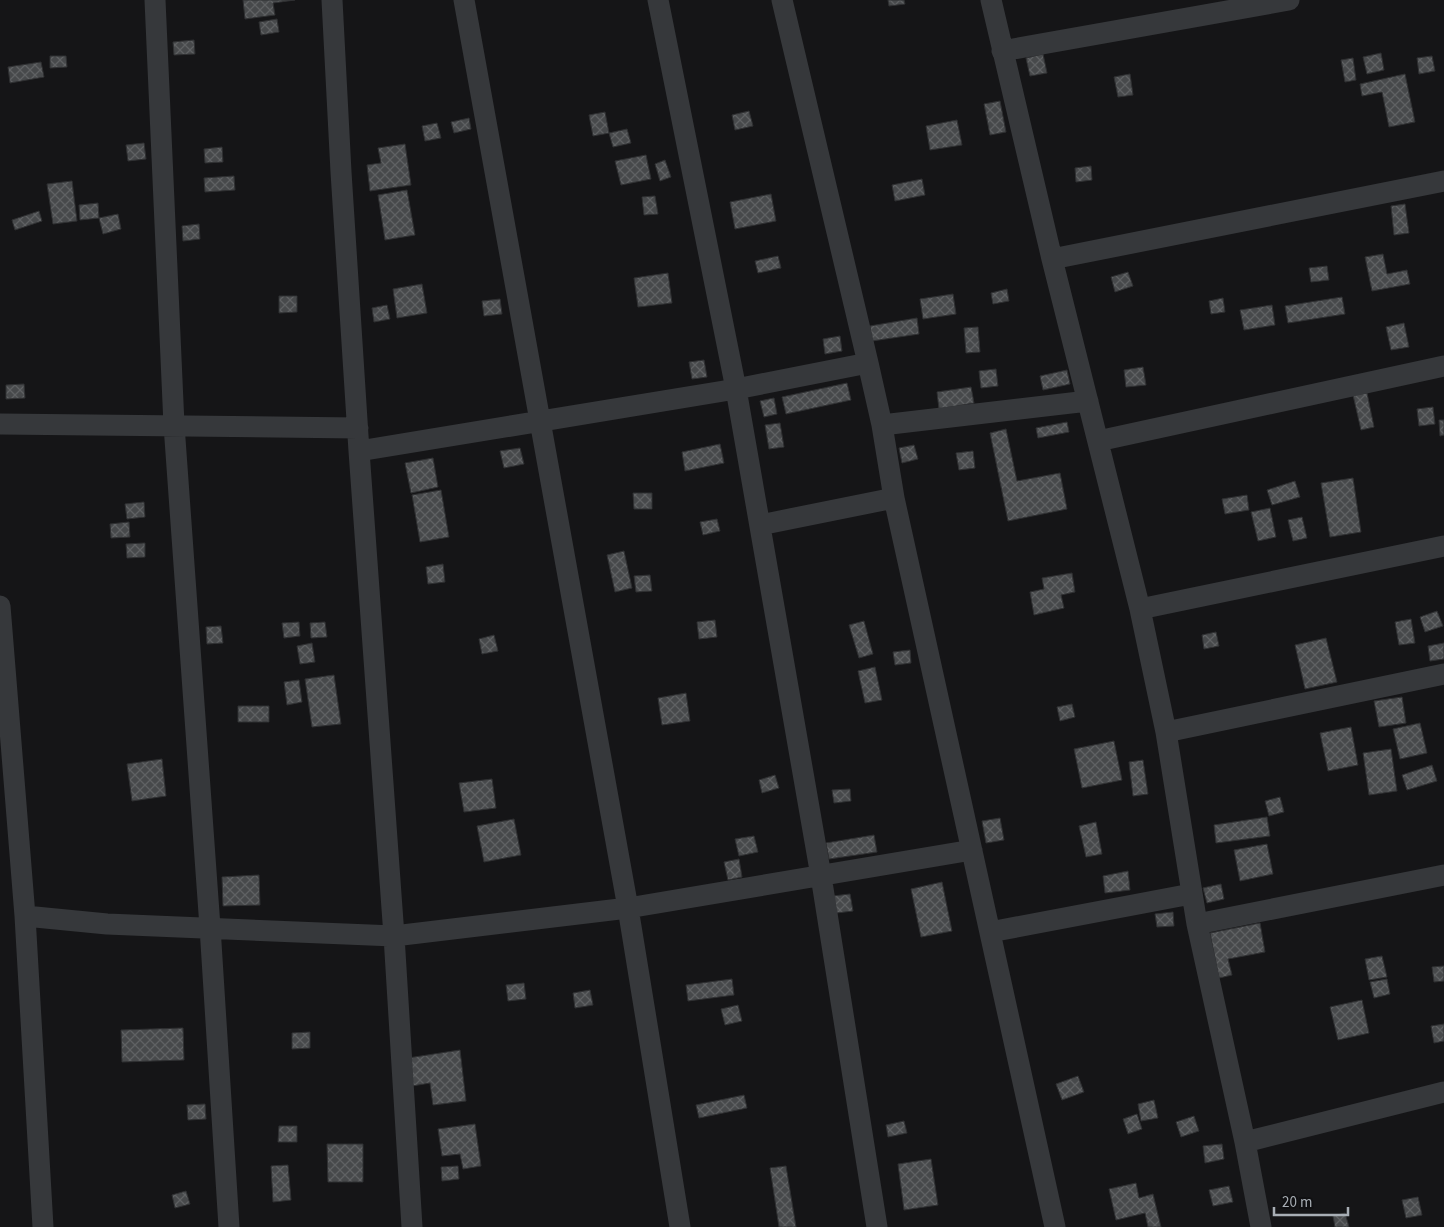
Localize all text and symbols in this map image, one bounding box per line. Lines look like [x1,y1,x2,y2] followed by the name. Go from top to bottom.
[1274,1184,1348,1216] scale bar
[1282,1192,1312,1213] text: 20 m

